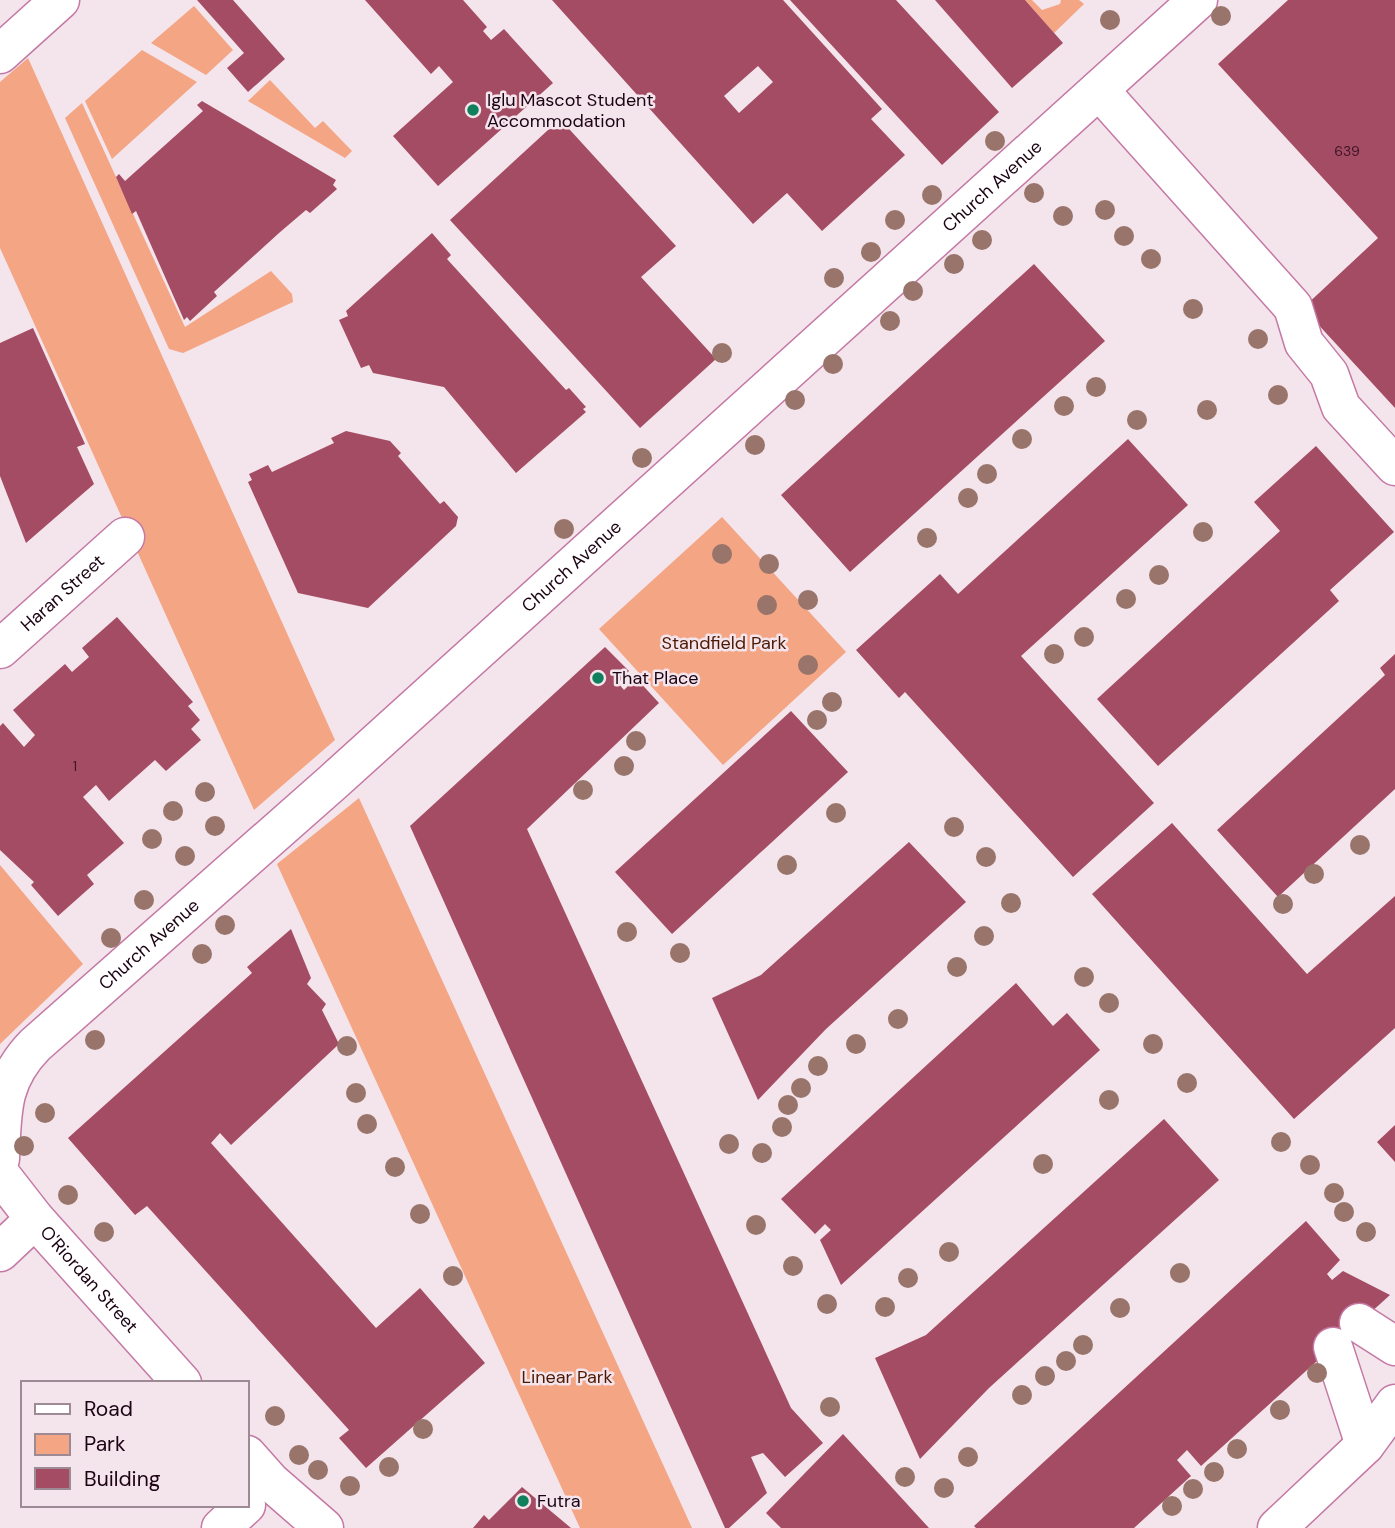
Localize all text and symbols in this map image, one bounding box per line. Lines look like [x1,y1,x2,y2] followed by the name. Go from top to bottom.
[487,88,654,133] place label: Iglu Mascot Student Accommodation
[465,102,481,118] marker: Iglu Mascot Student Accommodation
[937,135,1047,237] street label: Church Avenue
[1334,142,1360,160] house number: 639
[517,515,627,618] street label: Church Avenue
[16,549,110,637] street label: Haran Street
[662,631,786,655] park label: Standfield Park
[612,666,699,690] place label: That Place
[590,670,606,686] marker: That Place
[73,757,77,775] house number: 1
[94,893,204,995] street label: Church Avenue
[35,1221,143,1338] street label: O'Riordan Street
[521,1365,613,1389] park label: Linear Park
[21,1381,248,1507] legend
[84,1395,133,1423] text: Road
[84,1430,126,1458] text: Park
[84,1465,161,1493] text: Building
[537,1489,580,1513] place label: Futra
[515,1493,531,1509] marker: Futra

